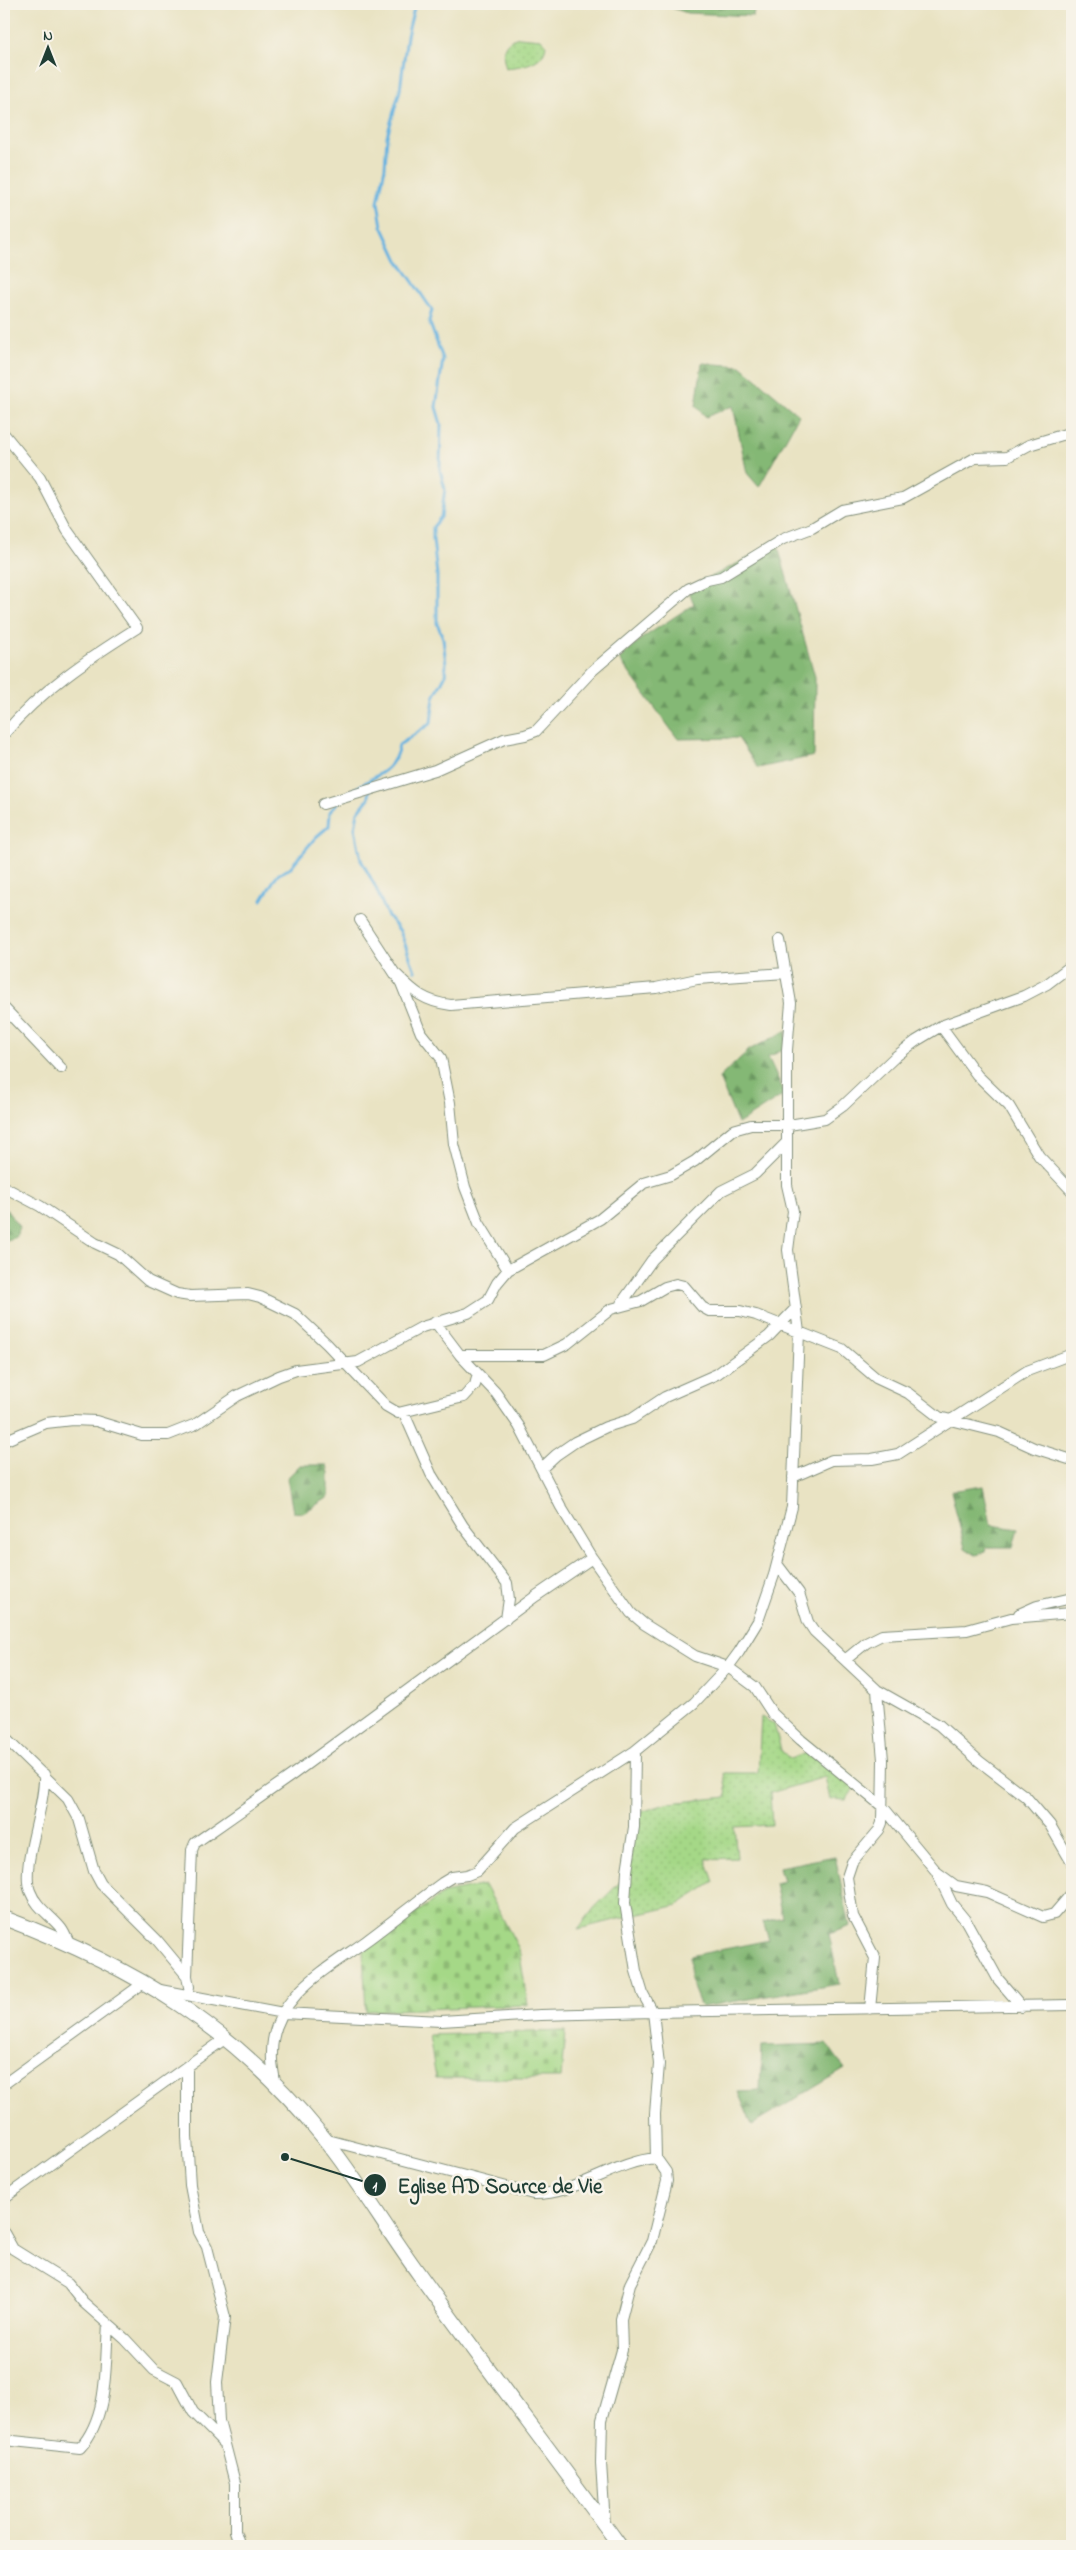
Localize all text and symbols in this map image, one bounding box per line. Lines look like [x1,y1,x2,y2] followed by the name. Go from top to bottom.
[22,22,72,72] north arrow
[43,26,53,47] text: N
[363,2167,613,2203] callout: Eglise AD Source de Vie
[397,2173,603,2205] text: Eglise AD Source de Vie
[373,2176,378,2198] text: 1

